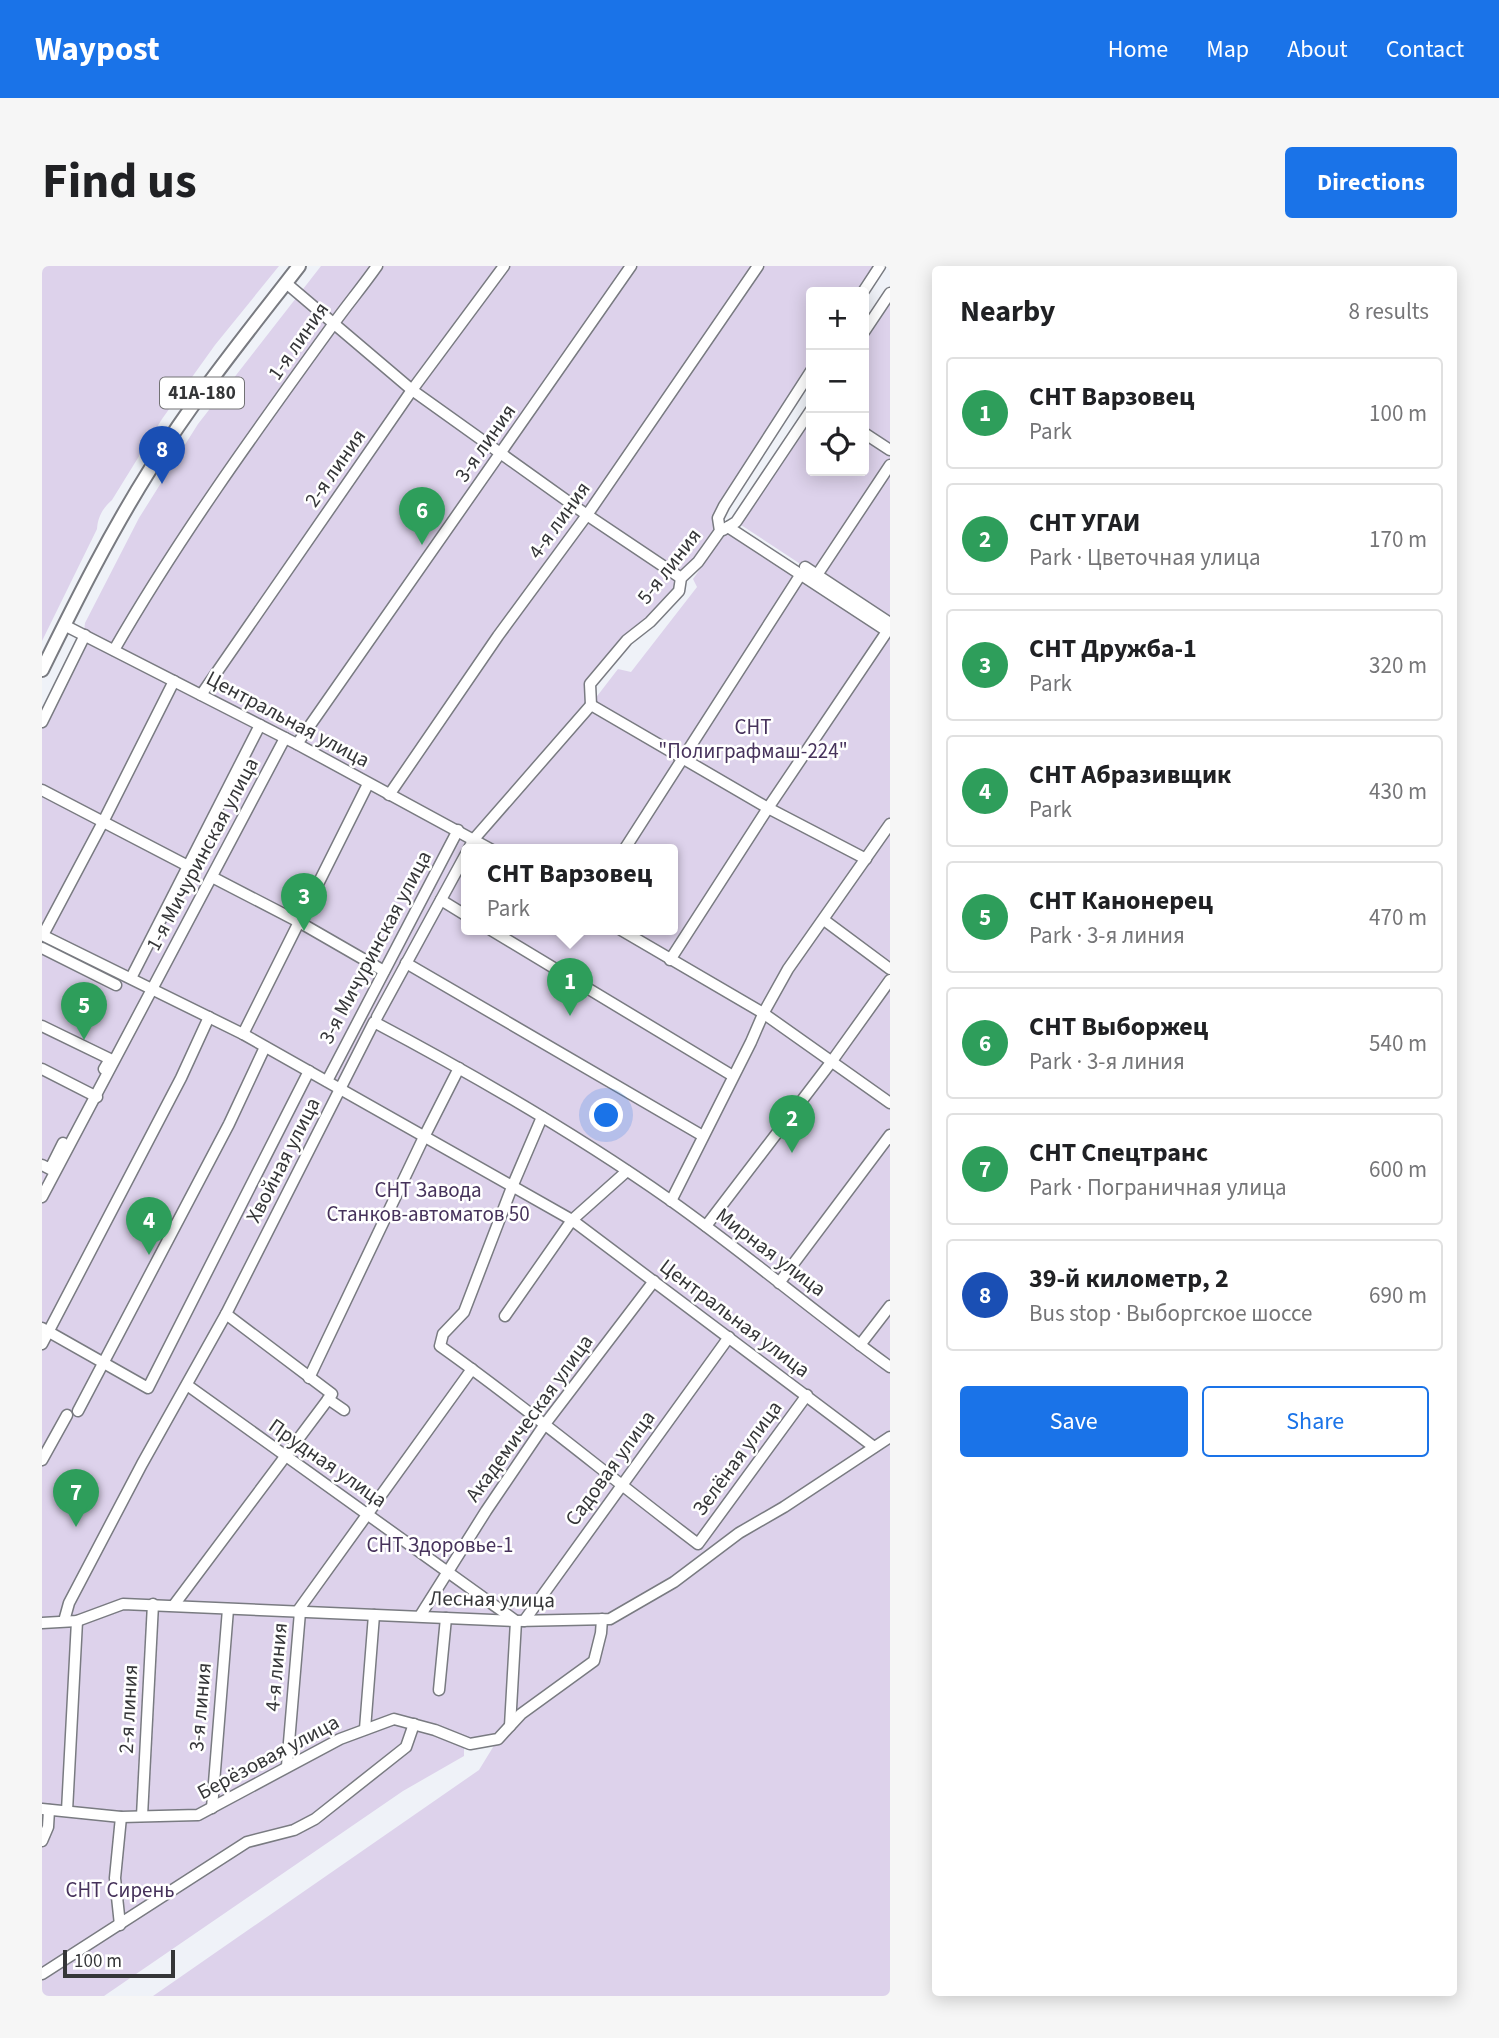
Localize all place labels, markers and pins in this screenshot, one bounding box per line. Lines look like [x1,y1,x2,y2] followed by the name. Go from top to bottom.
[139,426,185,484] pin: 8
[399,487,445,545] pin: 6
[281,873,327,931] pin: 3
[547,958,593,1016] pin: 1
[61,982,107,1040] pin: 5
[769,1095,815,1153] pin: 2
[126,1197,172,1255] pin: 4
[53,1469,99,1527] pin: 7

